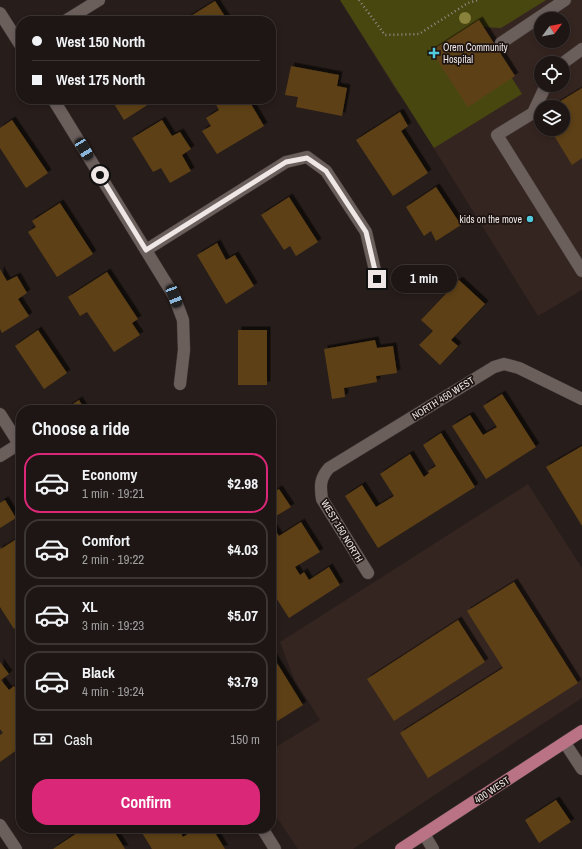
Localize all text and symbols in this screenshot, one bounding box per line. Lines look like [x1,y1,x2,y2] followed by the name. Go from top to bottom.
[534,12,570,48] north arrow
[534,12,570,136] map controls
[56,31,145,52] text: West 150 North
[443,41,509,66] place label: Orem Community Hospital
[428,47,440,59] marker: Orem Community Hospital
[534,56,570,92] button: locate
[56,69,145,90] text: West 175 North
[534,100,570,136] button: layers
[73,136,95,162] car
[91,166,109,184] route start
[460,213,522,226] place label: kids on the move
[525,214,535,224] marker: kids on the move
[391,265,457,293] callout: 1 min
[368,270,386,288] route end
[410,270,438,287] text: 1 min
[164,283,184,309] car
[409,374,477,422] street label: NORTH 450 WEST
[32,416,130,441] text: Choose a ride
[82,464,137,485] text: Economy
[34,465,70,501] icon: car
[227,473,258,494] text: $2.98
[82,485,144,502] text: 1 min · 19:21
[318,497,366,565] street label: WEST 150 NORTH
[82,530,130,551] text: Comfort
[34,531,70,567] icon: car
[227,539,258,560] text: $4.03
[82,551,144,568] text: 2 min · 19:22
[82,596,98,617] text: XL
[34,597,70,633] icon: car
[227,605,258,626] text: $5.07
[82,617,144,634] text: 3 min · 19:23
[82,662,115,683] text: Black
[34,663,70,699] icon: car
[227,671,258,692] text: $3.79
[82,683,144,700] text: 4 min · 19:24
[32,728,54,750] icon: cash
[64,729,93,750] text: Cash
[230,731,260,748] text: 150 m
[472,774,512,806] street label: 400 WEST
[32,779,260,825] button: Confirm

